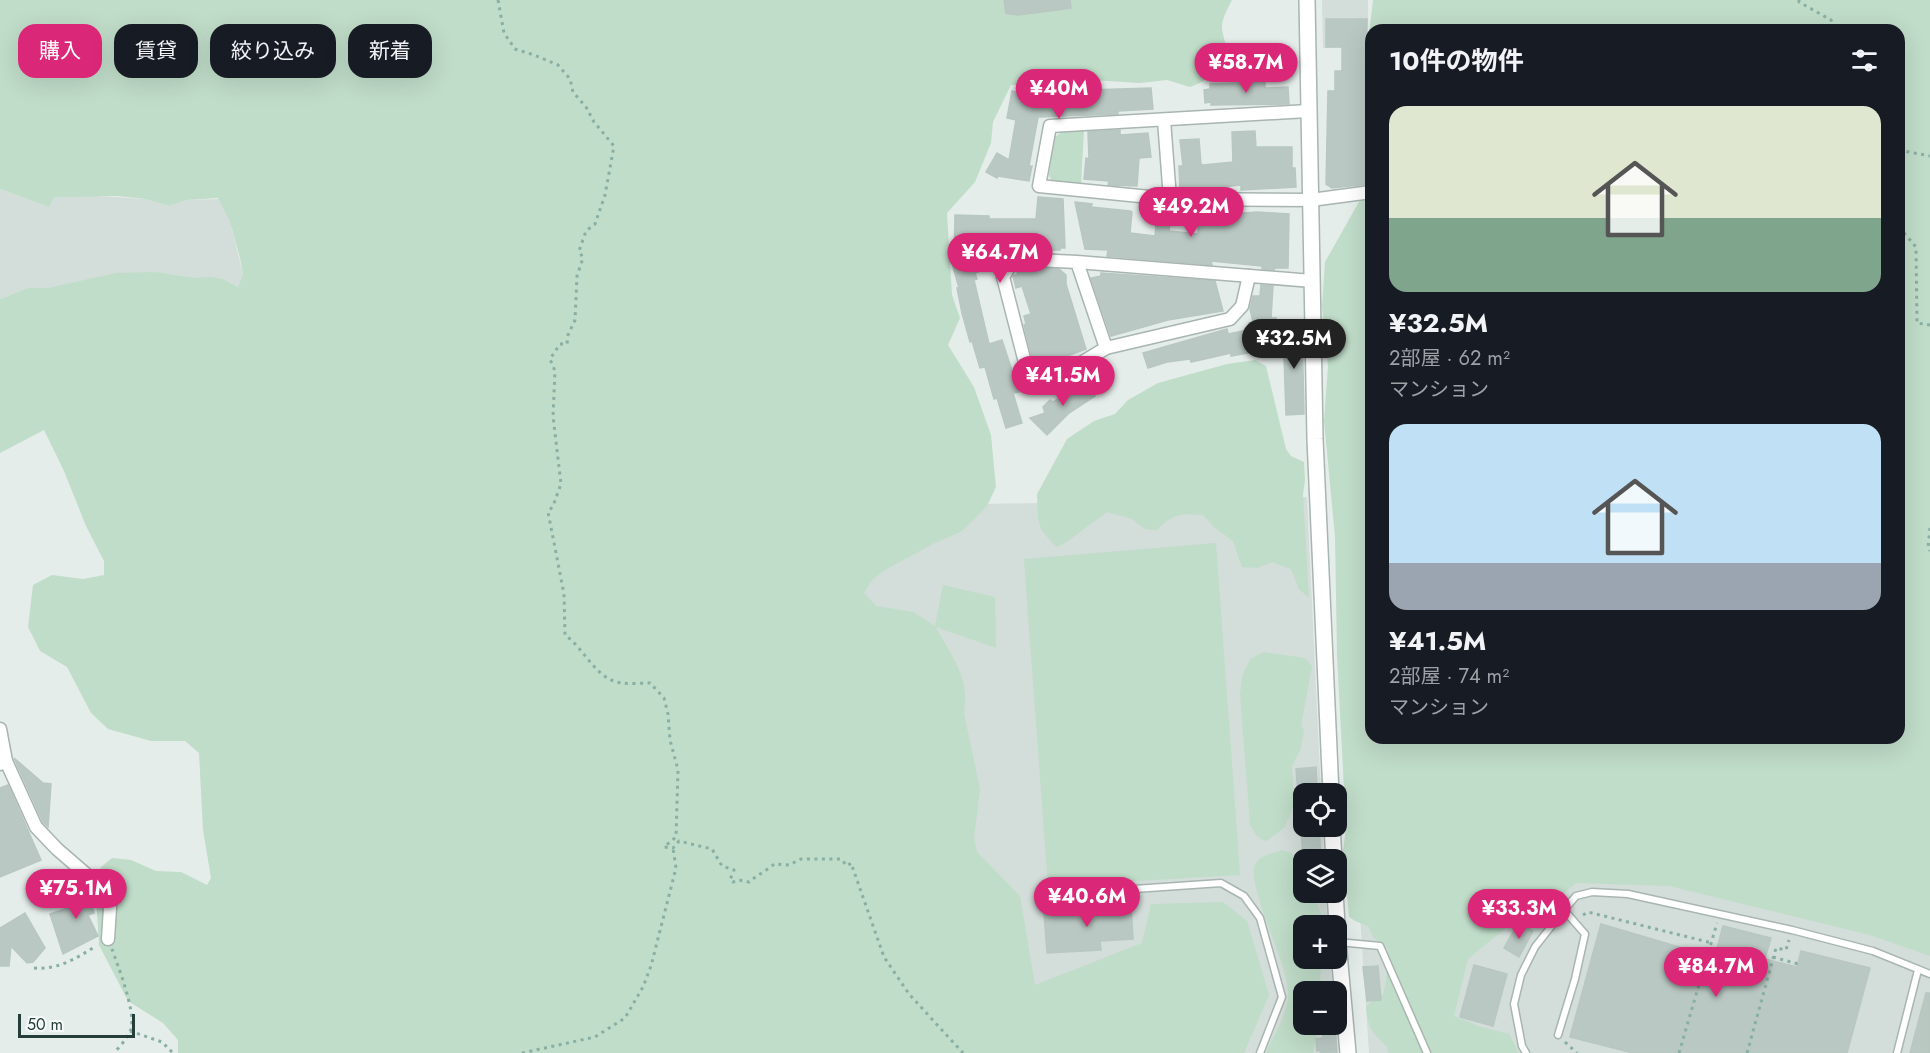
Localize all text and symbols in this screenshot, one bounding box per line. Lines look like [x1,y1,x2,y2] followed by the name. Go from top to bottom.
[18,24,102,78] chip: 購入
[114,24,198,78] chip: 賃貸
[210,24,336,78] chip: 絞り込み
[348,24,432,78] chip: 新着
[1389,42,1523,80] text: 10件の物件
[1197,43,1295,94] pin: ¥58.7M
[1848,44,1881,77] icon: filters
[1209,48,1283,77] text: ¥58.7M
[1023,69,1095,120] pin: ¥40M
[1030,74,1088,103] text: ¥40M
[1581,145,1689,253] icon: home
[1142,187,1240,238] pin: ¥49.2M
[1153,192,1229,221] text: ¥49.2M
[951,233,1049,284] pin: ¥64.7M
[961,238,1039,267] text: ¥64.7M
[1389,304,1488,342] text: ¥32.5M
[1245,319,1343,370] pin: ¥32.5M
[1256,324,1332,353] text: ¥32.5M
[1389,344,1510,373] text: 2部屋 · 62 m²
[1014,356,1112,407] pin: ¥41.5M
[1026,361,1100,390] text: ¥41.5M
[1389,375,1489,404] text: マンション
[1581,463,1689,571] icon: home
[1389,622,1486,660] text: ¥41.5M
[1389,662,1509,691] text: 2部屋 · 74 m²
[1389,693,1489,722] text: マンション
[1293,783,1347,1035] map controls
[1293,783,1347,837] button: locate
[1293,849,1347,903] button: layers
[27,869,125,920] pin: ¥75.1M
[40,874,112,903] text: ¥75.1M
[1038,877,1136,928] pin: ¥40.6M
[1048,882,1126,911] text: ¥40.6M
[1470,889,1568,940] pin: ¥33.3M
[1482,894,1556,923] text: ¥33.3M
[1293,915,1347,969] button: +
[1667,947,1765,998] pin: ¥84.7M
[1678,952,1754,981] text: ¥84.7M
[1293,981,1347,1035] button: −
[18,1011,135,1038] scale bar
[27,1013,63,1036] text: 50 m

